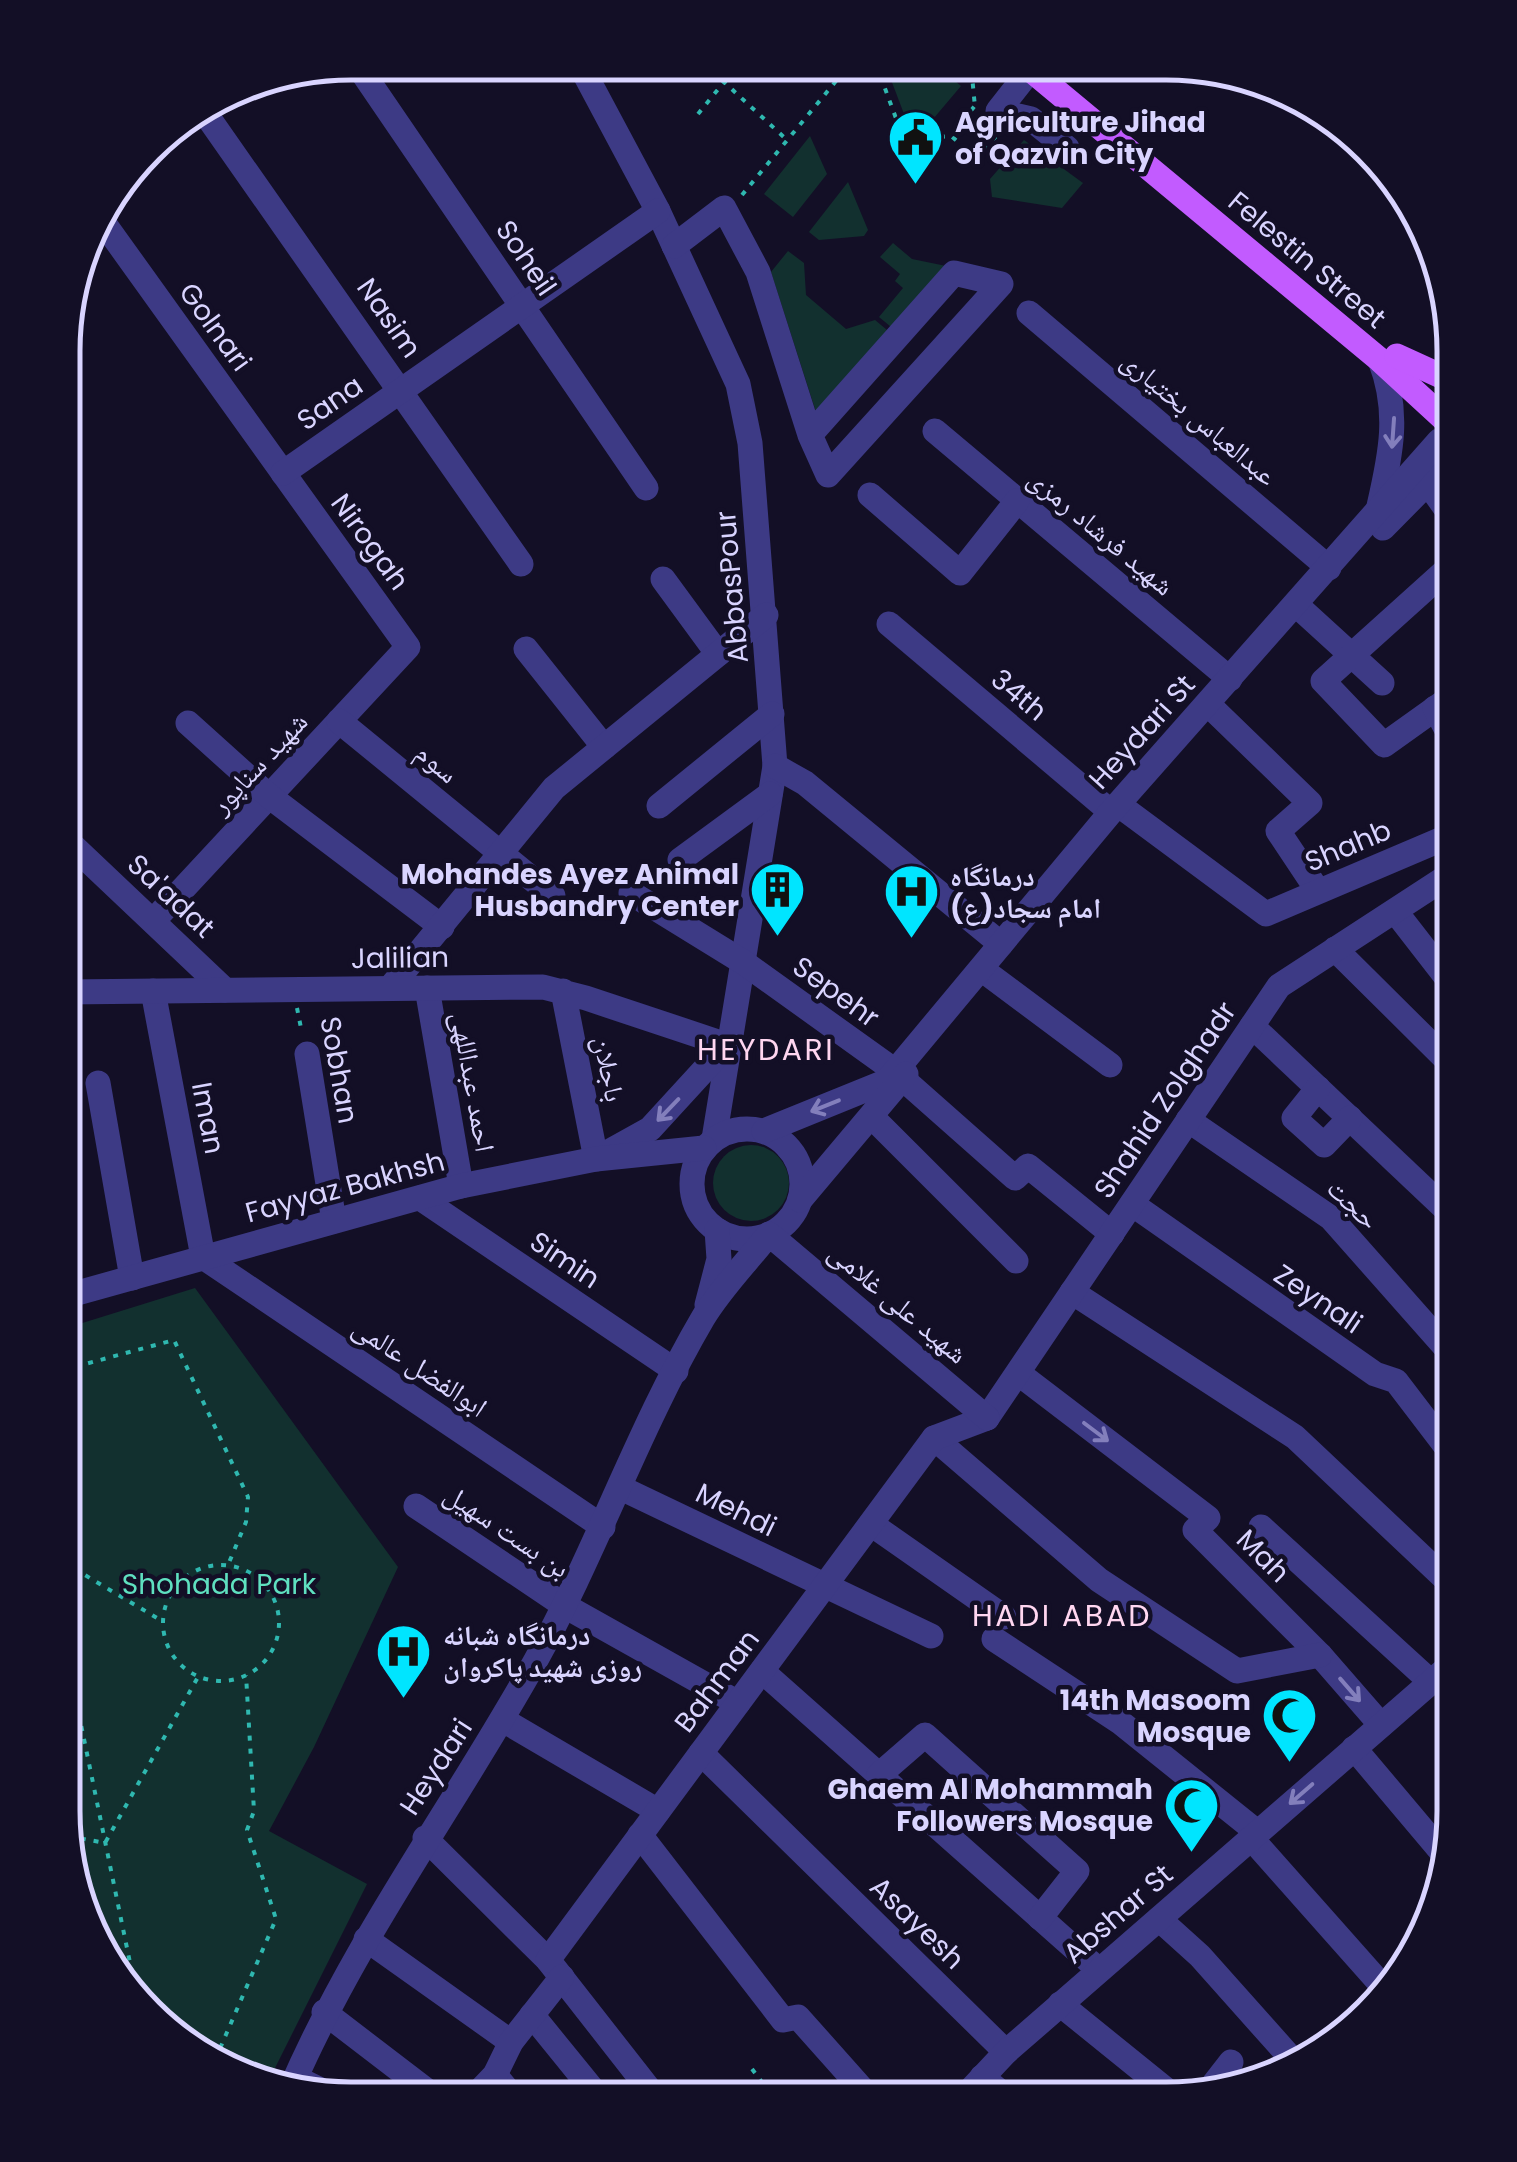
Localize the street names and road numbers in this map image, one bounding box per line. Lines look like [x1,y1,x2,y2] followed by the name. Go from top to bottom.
[1220,182,1394,338] street label: Felestin Street
[487,213,565,303] street label: Soheil
[348,270,430,366] street label: Nasim
[170,275,260,379] street label: Golnari
[1113,341,1285,495] street label: عبدالعباس بختیاری
[289,366,371,440] street label: Sana
[1020,459,1182,605] street label: شهید فرشاد رمزی
[322,486,418,598] street label: Nirogah
[706,509,758,665] street label: AbbasPour
[983,660,1055,730] street label: 34th
[1080,666,1204,798] street label: Heydari St
[201,703,317,824] street label: شهید سناپور
[407,734,467,792] street label: سوم
[1299,810,1397,882] street label: Shahb
[119,845,223,947] street label: Sa'adat
[351,938,449,978] street label: Jalilian
[785,947,887,1037] street label: Sepehr
[1085,994,1245,1206] street label: Shahid Zolghadr
[441,1009,505,1155] street label: احمد عبداللهی
[310,1013,368,1127] street label: Sobhan
[584,1033,634,1105] street label: باجلان
[182,1079,234,1157] street label: Iman
[241,1142,449,1232] street label: Fayyaz Bakhsh
[1318,1169,1388,1239] street label: حجت
[522,1222,608,1298] street label: Simin
[820,1233,976,1373] street label: شهید علی غلامی
[1266,1255,1370,1343] street label: Zeynali
[345,1308,495,1426] street label: ابوالفضل عالمی
[689,1474,783,1546] street label: Mehdi
[436,1475,578,1587] street label: بن بست سهیل
[1228,1521,1298,1591] street label: Mah
[665,1621,769,1741] street label: Bahman
[390,1711,482,1823] street label: Heydari
[1055,1855,1181,1973] street label: Abshar St
[861,1868,973,1978] street label: Asayesh

